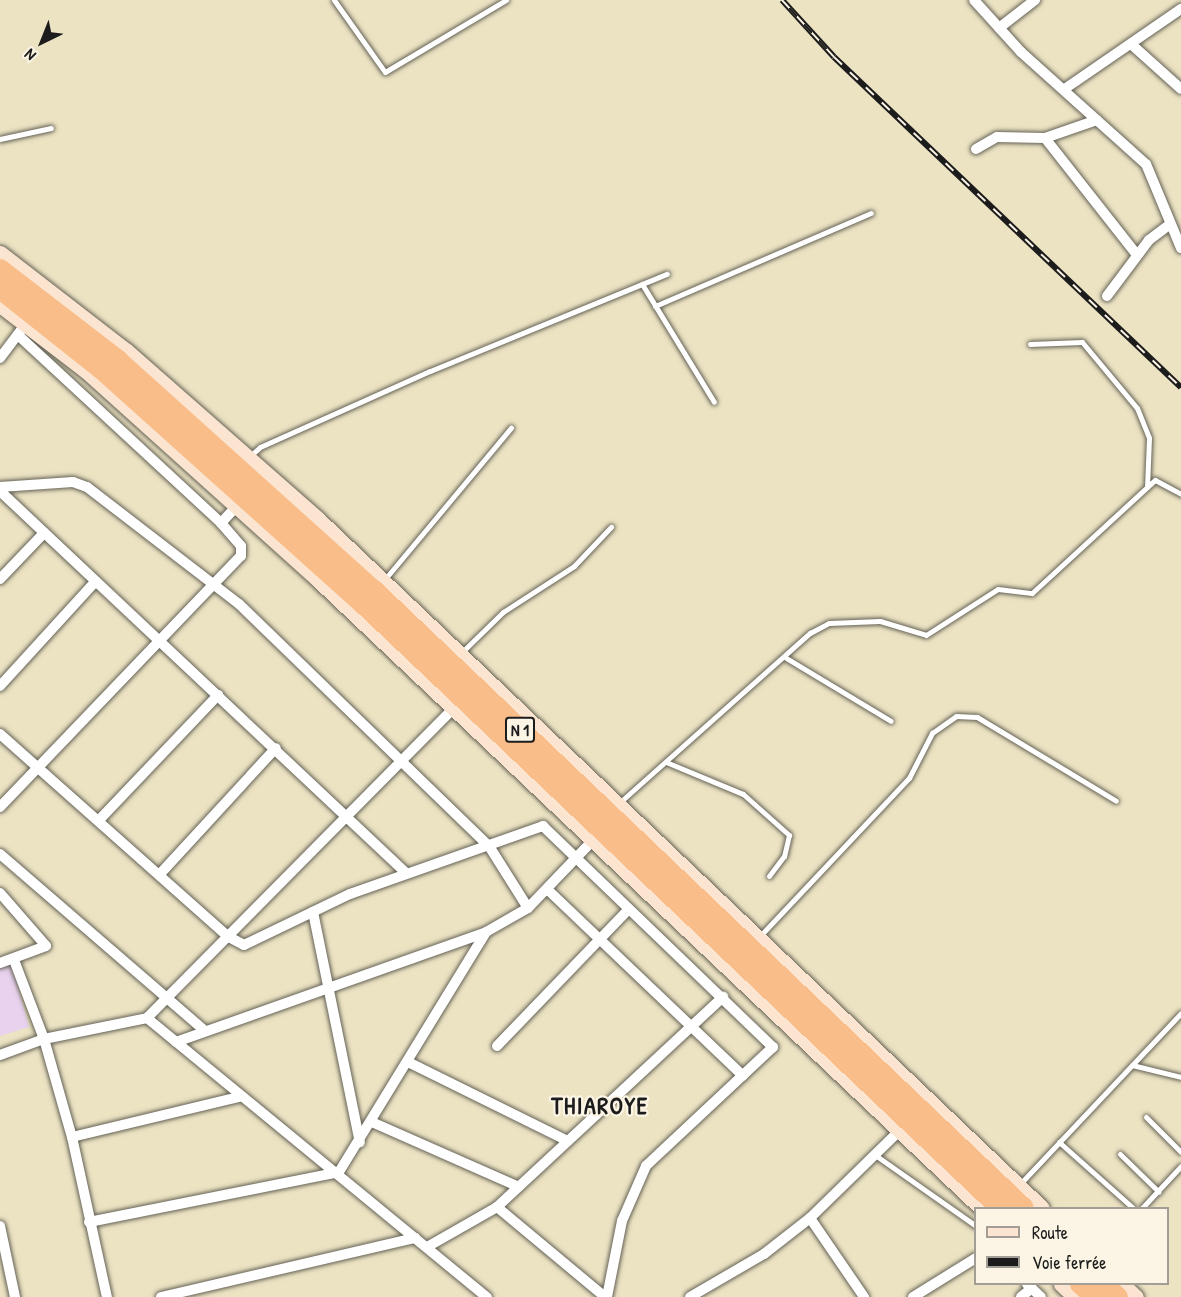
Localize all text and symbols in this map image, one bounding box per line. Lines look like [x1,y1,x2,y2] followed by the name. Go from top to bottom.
[12,12,72,72] north arrow
[19,44,40,66] text: N
[505,717,535,743] road number: N 1
[551,1092,649,1120] district label: THIAROYE
[974,1207,1169,1285] legend
[1032,1220,1068,1245] text: Route
[1032,1250,1107,1275] text: Voie ferrée

